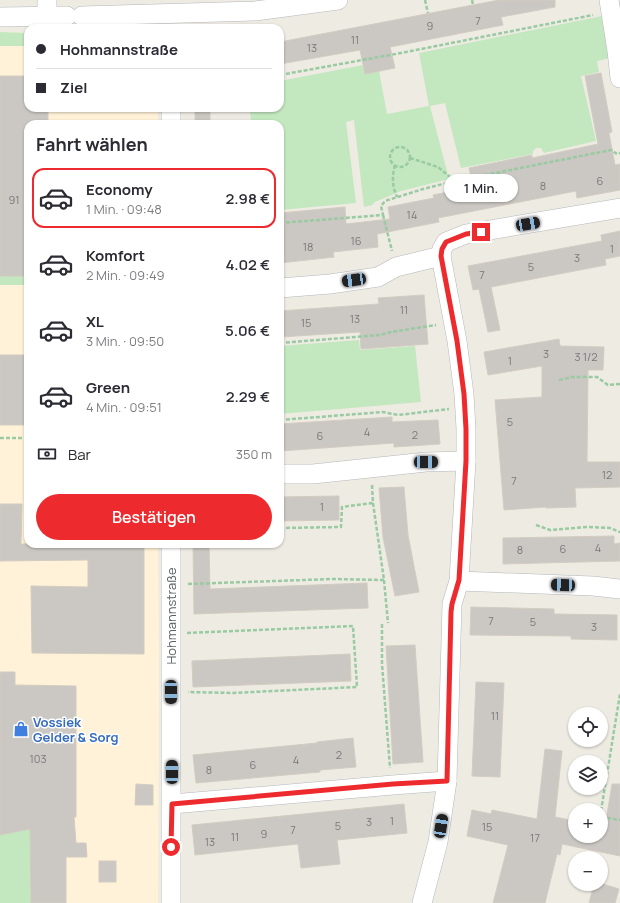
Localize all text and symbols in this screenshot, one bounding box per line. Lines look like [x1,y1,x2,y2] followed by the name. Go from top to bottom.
[475,13,481,28] house number: 7
[427,18,434,33] house number: 9
[351,32,359,47] house number: 11
[60,39,178,60] text: Hohmannstraße
[307,40,317,55] house number: 13
[60,77,87,98] text: Ziel
[36,132,148,156] text: Fahrt wählen
[597,173,604,188] house number: 6
[444,174,518,202] callout: 1 Min.
[540,178,546,193] house number: 8
[86,179,153,200] text: Economy
[464,179,498,197] text: 1 Min.
[38,180,74,216] icon: car
[225,188,270,209] text: 2.98 €
[8,192,20,207] house number: 91
[86,200,162,218] text: 1 Min. · 09:48
[407,207,417,222] house number: 14
[515,216,541,232] car
[472,223,490,241] route end
[350,233,362,248] house number: 16
[303,239,313,254] house number: 18
[610,241,614,256] house number: 1
[86,245,145,266] text: Komfort
[38,246,74,282] icon: car
[574,250,580,265] house number: 3
[225,254,270,275] text: 4.02 €
[528,259,534,274] house number: 5
[86,266,165,284] text: 2 Min. · 09:49
[479,267,485,282] house number: 7
[341,272,367,288] car
[400,302,408,317] house number: 11
[86,311,104,332] text: XL
[350,311,360,326] house number: 13
[38,312,74,348] icon: car
[301,315,311,330] house number: 15
[225,320,270,341] text: 5.06 €
[86,332,164,350] text: 3 Min. · 09:50
[543,346,549,361] house number: 3
[574,349,598,364] house number: 3 1/2
[508,353,512,368] house number: 1
[86,377,130,398] text: Green
[38,378,74,414] icon: car
[226,386,270,407] text: 2.29 €
[86,398,162,416] text: 4 Min. · 09:51
[507,414,513,429] house number: 5
[364,424,370,439] house number: 4
[412,427,418,442] house number: 2
[317,428,324,443] house number: 6
[36,443,58,465] icon: cash
[68,444,91,465] text: Bar
[236,445,272,463] text: 350 m
[414,456,438,468] car
[602,467,612,482] house number: 12
[511,473,517,488] house number: 7
[36,494,272,540] button: Bestätigen
[320,499,324,514] house number: 1
[595,540,601,555] house number: 4
[560,541,567,556] house number: 6
[517,542,523,557] house number: 8
[162,567,180,665] street label: Hohmannstraße
[551,579,575,591] car
[488,613,494,628] house number: 7
[530,614,536,629] house number: 5
[591,619,597,634] house number: 3
[165,680,177,704] car
[568,707,608,891] map controls
[568,707,608,747] button: locate
[491,708,499,723] house number: 11
[33,713,118,746] place label: Vossiek Gelder & Sorg
[12,720,30,738] shop icon: Vossiek Gelder & Sorg
[336,747,342,762] house number: 2
[29,751,47,766] house number: 103
[293,752,299,767] house number: 4
[568,755,608,795] button: layers
[250,757,257,772] house number: 6
[166,760,178,784] car
[206,762,212,777] house number: 8
[568,803,608,843] button: +
[390,813,394,828] house number: 1
[433,813,449,839] car
[366,814,372,829] house number: 3
[335,818,341,833] house number: 5
[482,819,492,834] house number: 15
[290,822,296,837] house number: 7
[261,826,268,841] house number: 9
[231,829,239,844] house number: 11
[530,830,540,845] house number: 17
[205,834,215,849] house number: 13
[162,838,180,856] route start
[568,851,608,891] button: −

